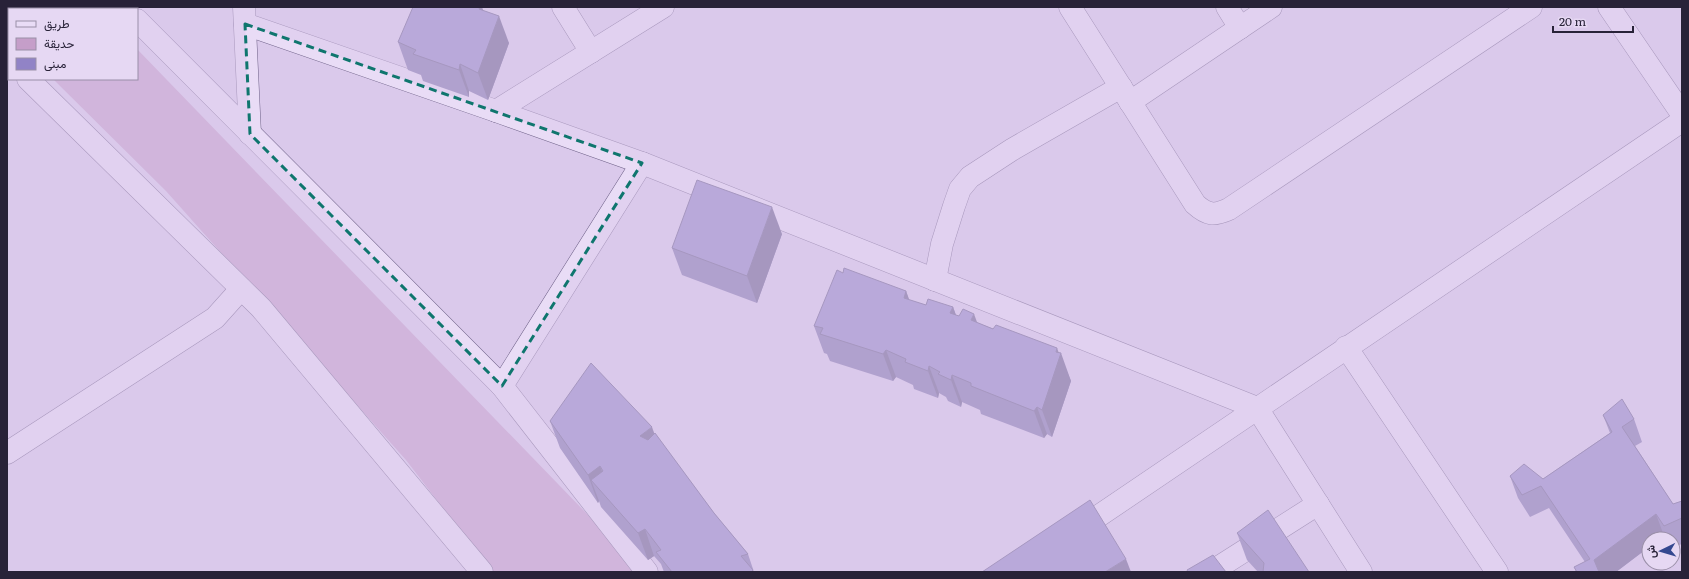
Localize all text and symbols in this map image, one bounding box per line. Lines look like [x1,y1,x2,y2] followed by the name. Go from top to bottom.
[8,8,138,80] legend
[1553,8,1633,34] scale bar
[1559,12,1586,30] text: 20 m
[44,14,70,32] text: طريق
[44,34,74,52] text: حديقة
[44,54,66,72] text: مبنى
[1641,531,1681,571] north arrow
[1641,545,1659,559] text: ش

